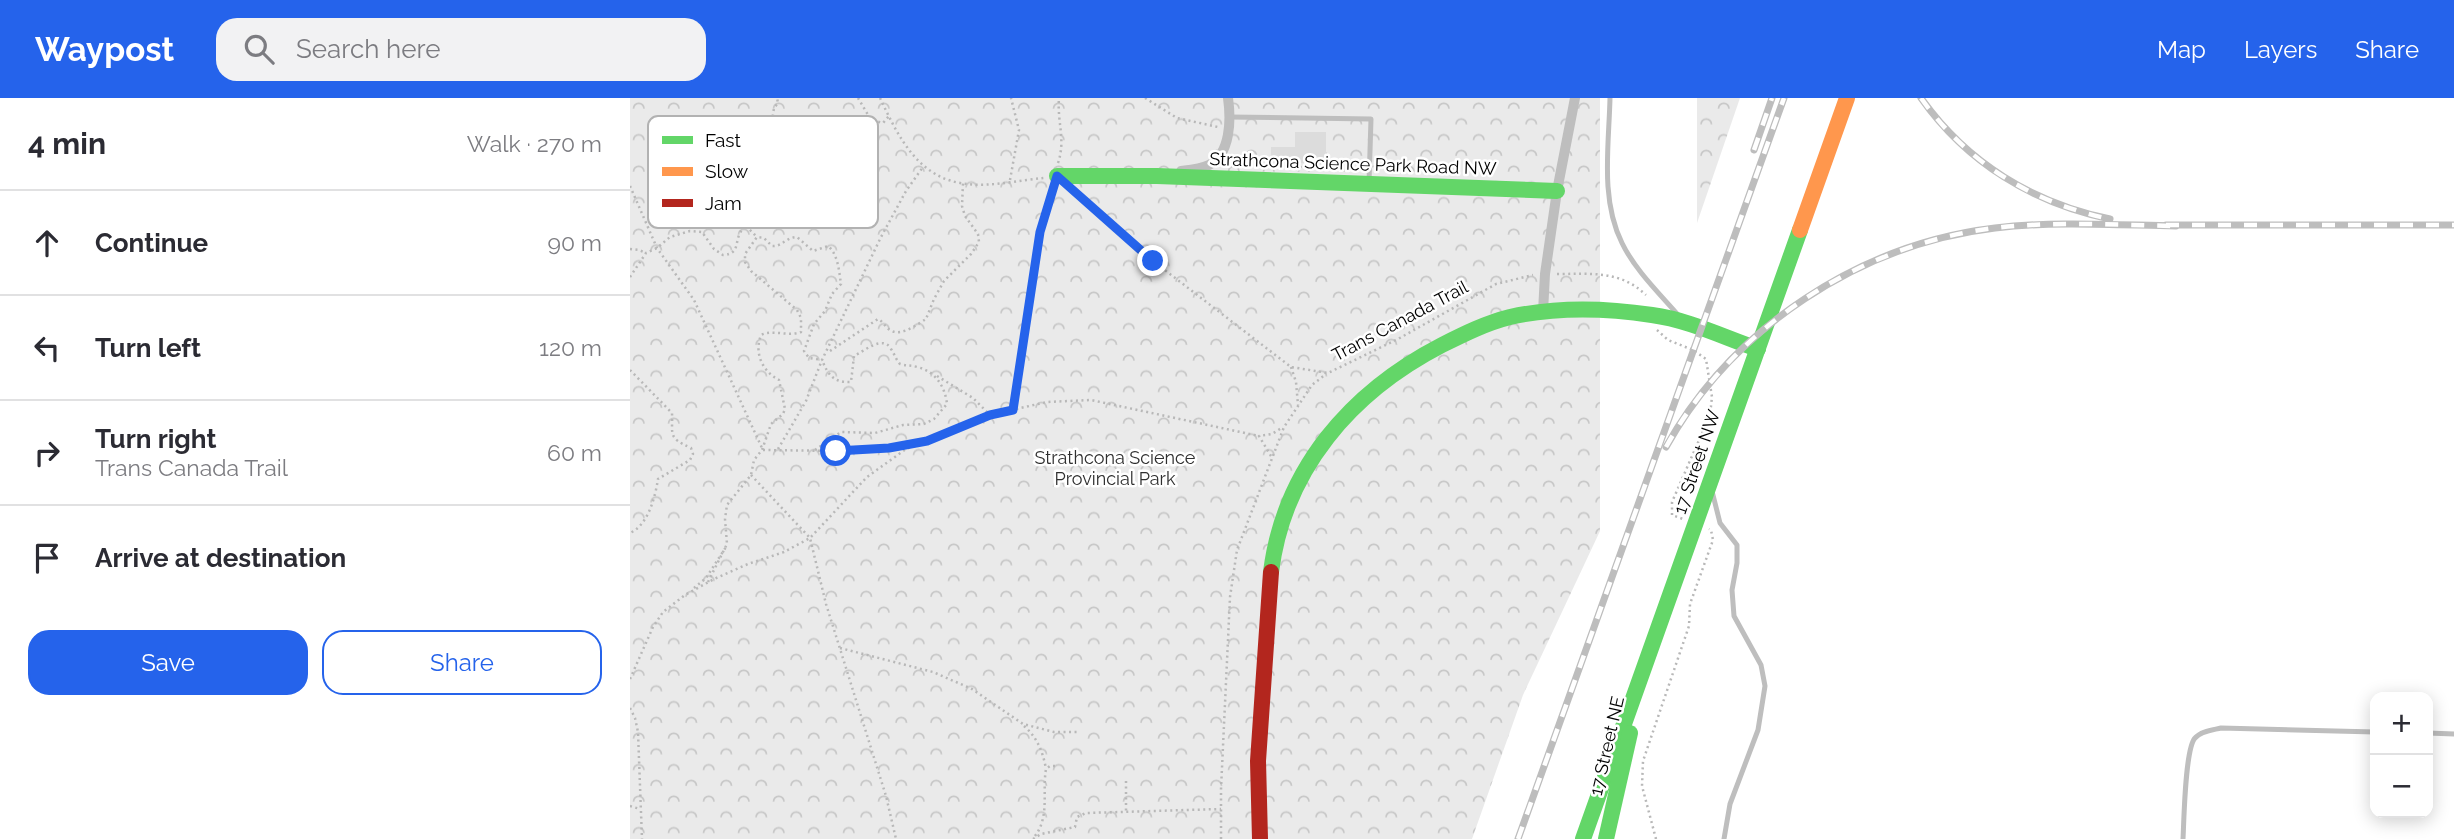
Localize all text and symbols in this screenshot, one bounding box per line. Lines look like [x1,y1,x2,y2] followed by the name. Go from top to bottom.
[216,18,706,81] search box
[35,30,174,69] text: Waypost
[240,30,278,68] icon: search
[296,34,440,64] text: Search here
[2157,35,2206,64] text: Map
[2244,35,2317,64] text: Layers
[2355,35,2419,64] text: Share
[648,116,878,228] legend
[28,126,106,161] text: 4 min
[705,129,741,151] text: Fast
[467,130,602,157] text: Walk · 270 m
[1209,148,1497,179] street label: Strathcona Science Park Road NW
[705,160,749,182] text: Slow
[705,192,742,214] text: Jam
[28,224,66,262] icon: ahead
[95,228,208,258] text: Continue
[547,229,602,256] text: 90 m
[1137,245,1168,276] route end
[1328,276,1471,365] street label: Trans Canada Trail
[28,329,66,367] icon: left
[95,333,201,363] text: Turn left
[539,334,602,361] text: 120 m
[1669,407,1724,517] street label: 17 Street NW
[95,424,216,454] text: Turn right
[28,434,66,472] icon: right
[820,435,851,466] route start
[547,439,602,466] text: 60 m
[1035,447,1196,489] park label: Strathcona Science Provincial Park
[95,454,288,481] text: Trans Canada Trail
[28,539,66,577] icon: arrive
[95,543,346,573] text: Arrive at destination
[28,630,308,695] button: Save
[322,630,602,695] button: Share
[2370,692,2433,818] map controls
[2370,692,2433,755] button: +
[1585,694,1628,798] street label: 17 Street NE
[2370,755,2433,818] button: −

